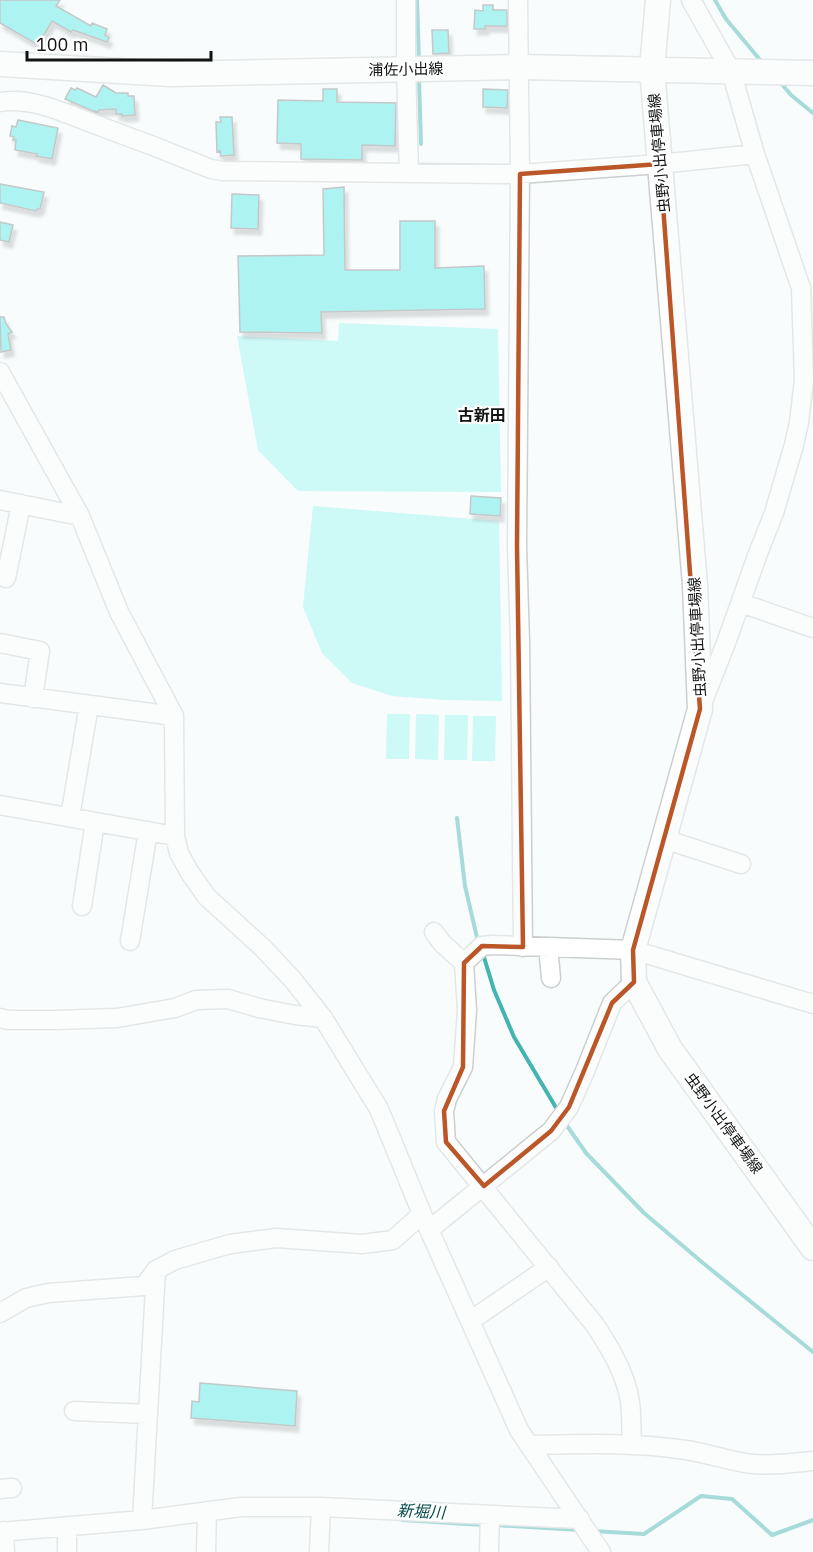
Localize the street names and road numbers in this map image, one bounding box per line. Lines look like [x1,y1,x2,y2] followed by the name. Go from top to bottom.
[368,59,444,79] street label: 浦佐小出線
[644,92,674,214] street label: 虫野小出停車場線
[684,577,710,697] street label: 虫野小出停車場線
[681,1069,767,1177] street label: 虫野小出停車場線

